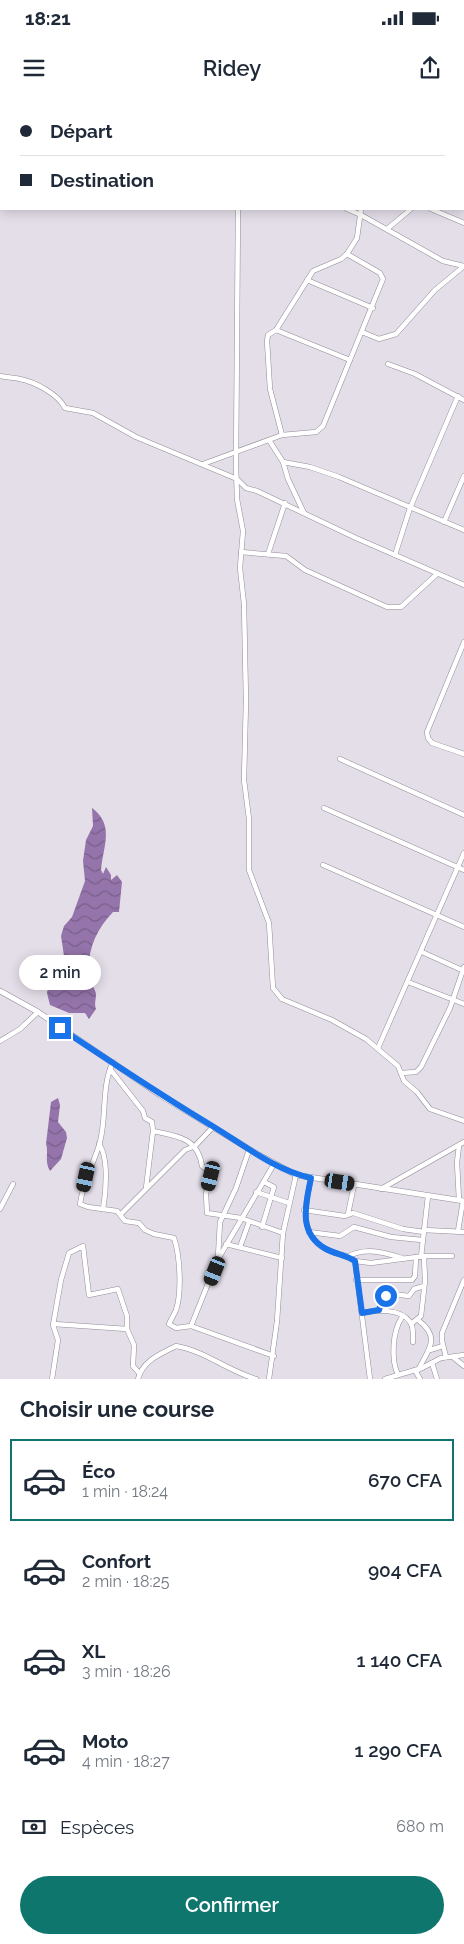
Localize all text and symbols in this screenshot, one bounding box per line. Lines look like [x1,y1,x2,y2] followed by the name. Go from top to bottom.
[25,7,71,29] text: 18:21
[20,54,48,82] icon: menu
[416,54,444,82] icon: share
[203,55,261,81] text: Ridey
[50,120,113,142] text: Départ
[50,169,154,191] text: Destination
[19,956,101,990] callout: 2 min
[40,963,81,982] text: 2 min
[49,1017,71,1039] route end
[200,1160,221,1192] car
[75,1161,96,1193] car
[324,1172,355,1192] car
[202,1254,227,1288] car
[375,1285,397,1307] route start
[20,1396,214,1422] text: Choisir une course
[22,1458,67,1503] icon: car
[82,1460,115,1482] text: Éco
[368,1469,442,1491] text: 670 CFA
[82,1482,168,1501] text: 1 min · 18:24
[22,1548,67,1593] icon: car
[82,1550,151,1572] text: Confort
[368,1559,442,1581] text: 904 CFA
[82,1572,170,1591] text: 2 min · 18:25
[22,1638,67,1683] icon: car
[82,1640,105,1662] text: XL
[357,1649,442,1671] text: 1 140 CFA
[82,1662,171,1681] text: 3 min · 18:26
[22,1728,67,1773] icon: car
[82,1730,128,1752] text: Moto
[355,1739,442,1761] text: 1 290 CFA
[82,1752,170,1771] text: 4 min · 18:27
[20,1813,48,1841] icon: cash
[60,1816,134,1838] text: Espèces
[396,1817,444,1836] text: 680 m
[20,1876,444,1934] button: Confirmer

